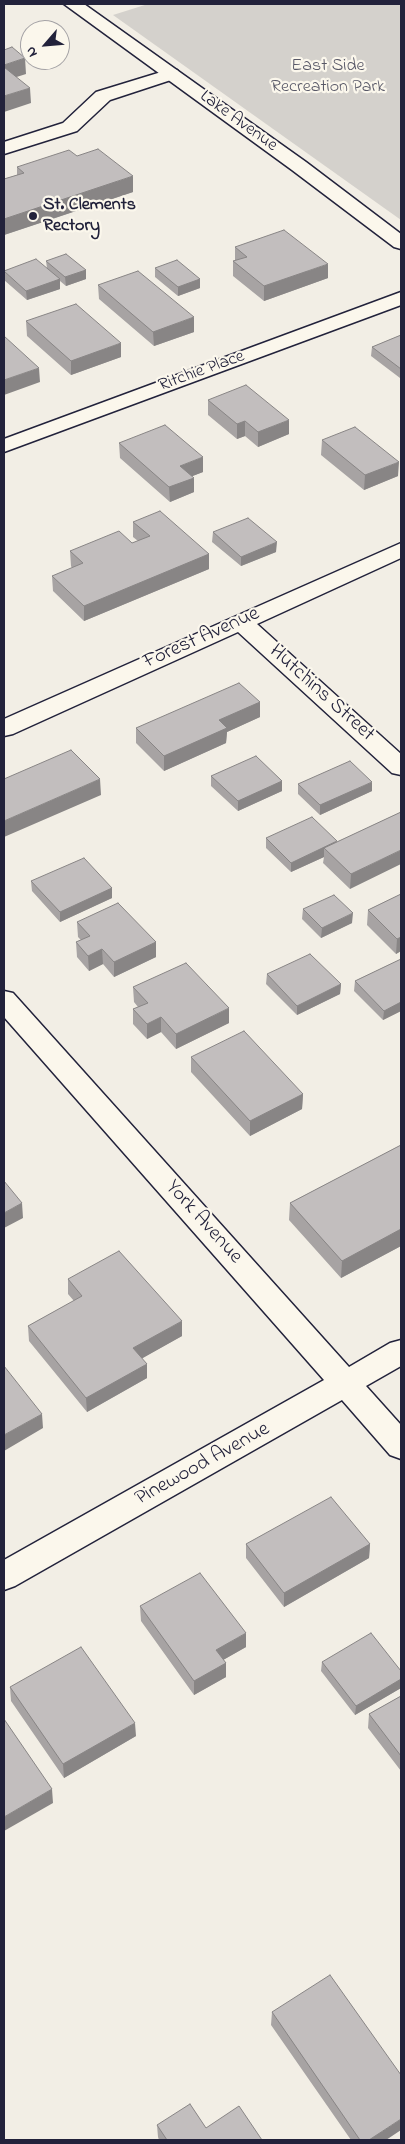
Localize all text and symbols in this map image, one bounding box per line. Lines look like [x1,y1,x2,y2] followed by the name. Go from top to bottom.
[20,20,70,70] north arrow
[21,43,44,61] text: N
[271,56,385,98] park label: East Side Recreation Park
[195,87,281,157] street label: Lake Avenue
[43,195,136,238] place label: St. Clements Rectory
[27,210,39,222] marker: St. Clements Rectory
[156,347,248,397] street label: Ritchie Place
[140,602,264,676] street label: Forest Avenue
[263,640,379,748] street label: Hutchins Street
[159,1176,247,1270] street label: York Avenue
[131,1418,275,1512] street label: Pinewood Avenue

